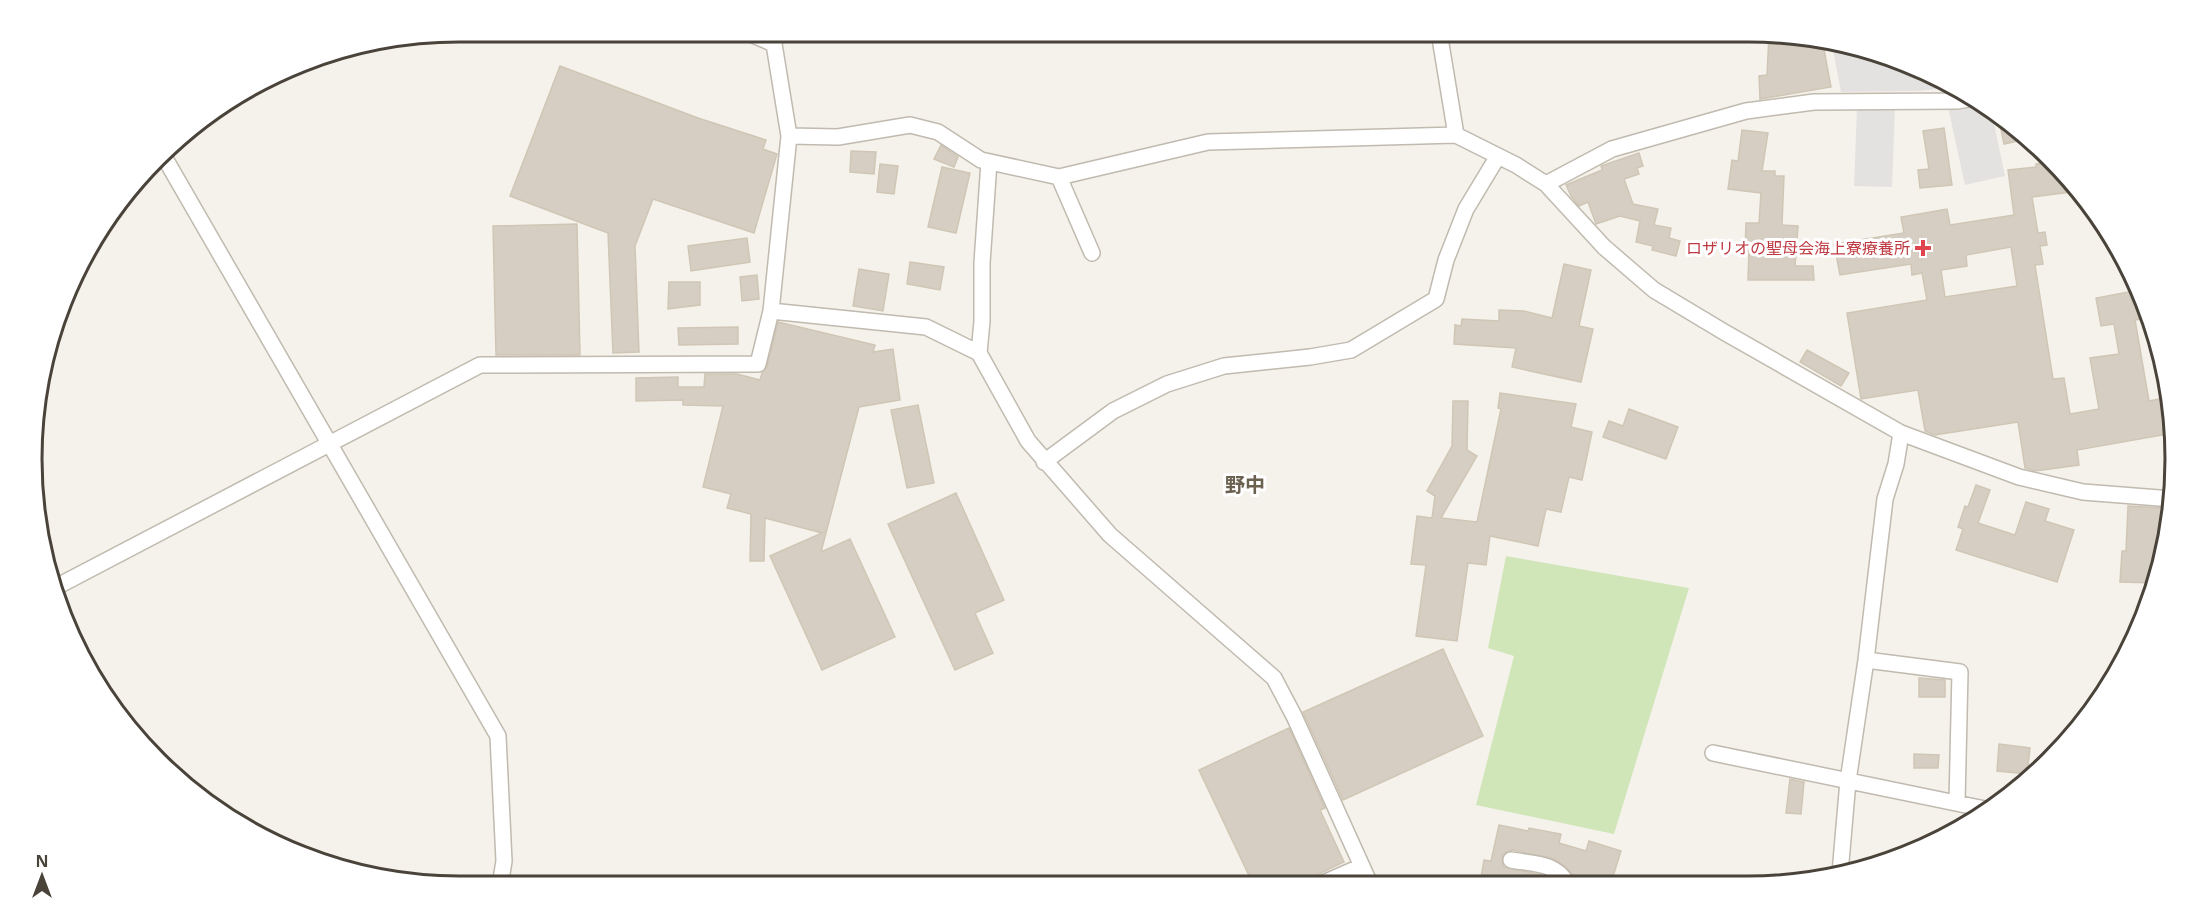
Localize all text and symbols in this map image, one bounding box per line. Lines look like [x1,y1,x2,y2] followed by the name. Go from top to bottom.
[1686,237,1910,259] place label: ロザリオの聖母会海上寮療養所
[1914,239,1932,257] marker: ロザリオの聖母会海上寮療養所
[1225,471,1265,498] district label: 野中
[12,846,72,906] north arrow
[35,850,49,872] text: N

